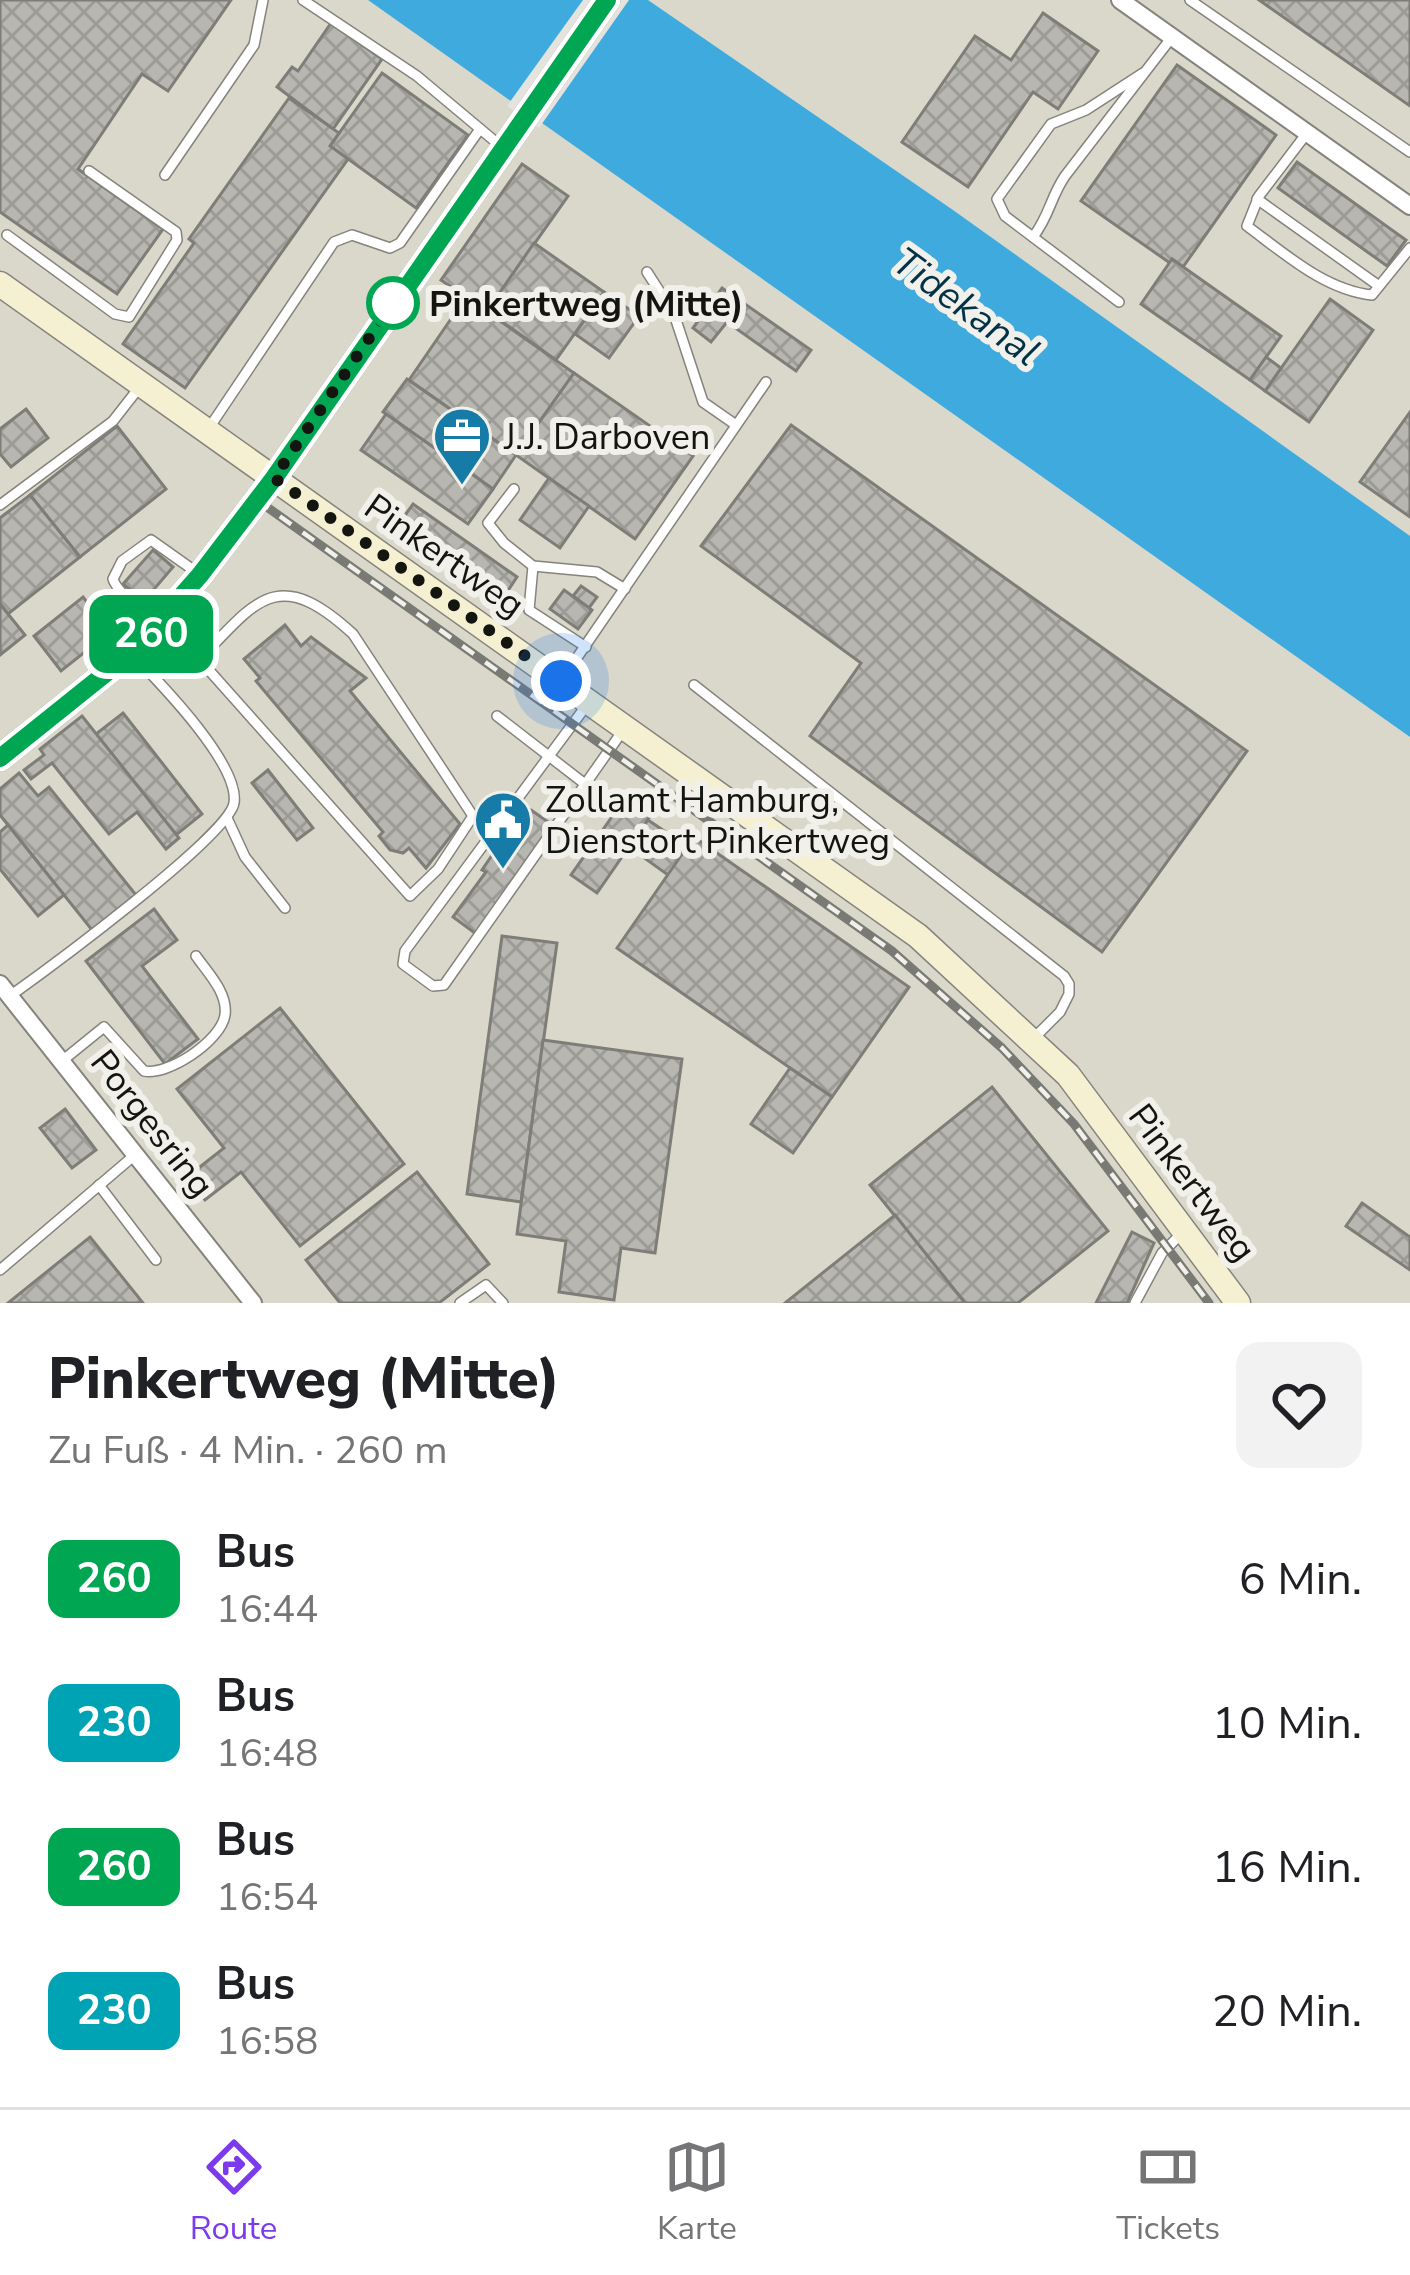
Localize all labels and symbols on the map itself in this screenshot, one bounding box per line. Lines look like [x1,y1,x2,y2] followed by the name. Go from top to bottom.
[882,236,1051,379] water label: Tidekanal
[368,278,418,328] marker: Pinkertweg (Mitte)
[429,280,744,329] place label: Pinkertweg (Mitte)
[431,405,493,487] office icon: J.J. Darboven
[503,413,710,462] place label: J.J. Darboven
[354,483,534,629] street label: Pinkertweg
[82,595,220,673] line badge: 260
[531,651,591,711] your location
[545,776,890,866] place label: Zollamt Hamburg, Dienstort Pinkertweg
[472,789,534,871] public building icon: Zollamt Hamburg, Dienstort Pinkertweg
[79,1040,225,1208] street label: Porgesring
[1117,1094,1267,1272] street label: Pinkertweg

